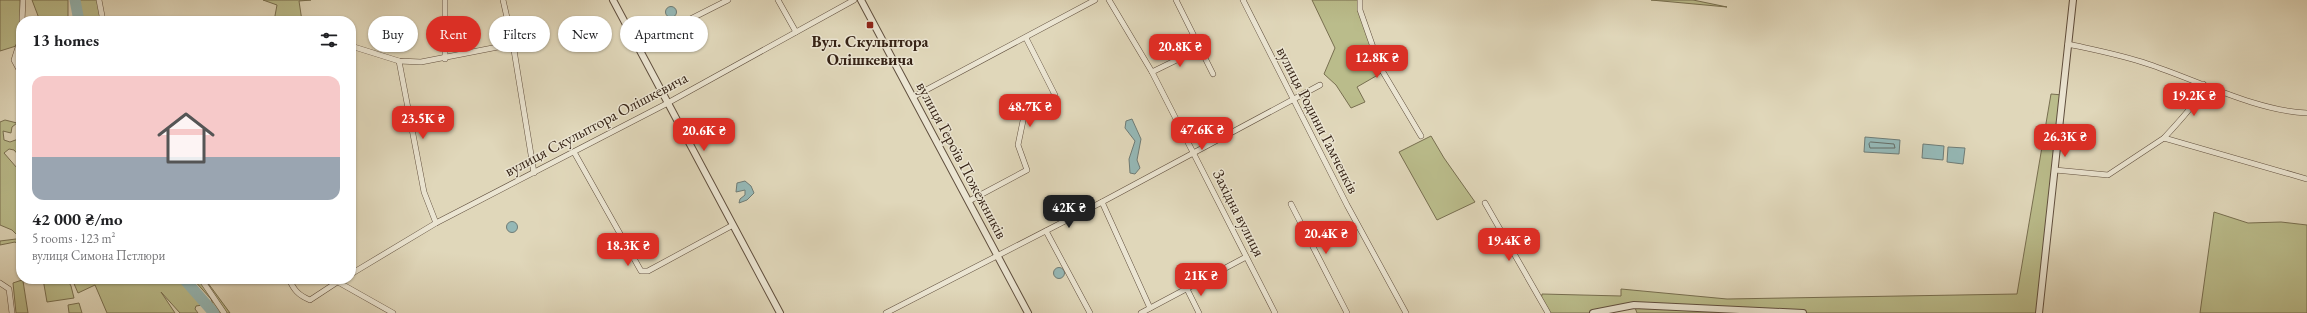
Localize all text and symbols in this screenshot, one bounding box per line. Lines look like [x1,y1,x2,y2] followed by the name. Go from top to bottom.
[368,16,418,52] chip: Buy
[426,16,481,52] chip: Rent
[489,16,550,52] chip: Filters
[558,16,612,52] chip: New
[620,16,708,52] chip: Apartment
[865,20,875,30] marker: Вул. Скульптора Олішкевича
[32,29,99,51] text: 13 homes
[318,29,340,51] icon: filters
[812,31,929,70] place label: Вул. Скульптора Олішкевича
[1143,34,1217,68] pin: 20.8K ₴
[1158,38,1202,55] text: 20.8K ₴
[1272,43,1364,197] street label: вулиця Родини Гамченків
[1340,45,1414,79] pin: 12.8K ₴
[1355,49,1399,66] text: 12.8K ₴
[501,66,692,181] street label: вулиця Скульптора Олішкевича
[912,78,1012,242] street label: вулиця Героїв Пожежників
[2157,83,2231,117] pin: 19.2K ₴
[2172,87,2216,104] text: 19.2K ₴
[993,94,1067,128] pin: 48.7K ₴
[1008,98,1052,115] text: 48.7K ₴
[150,102,222,174] icon: home
[386,106,460,140] pin: 23.5K ₴
[401,110,445,127] text: 23.5K ₴
[1165,117,1239,151] pin: 47.6K ₴
[667,118,741,152] pin: 20.6K ₴
[1180,121,1224,138] text: 47.6K ₴
[682,122,726,139] text: 20.6K ₴
[2028,124,2102,158] pin: 26.3K ₴
[2043,128,2087,145] text: 26.3K ₴
[1208,166,1270,260] street label: Західна вулиця
[1041,195,1097,229] pin: 42K ₴
[1052,199,1086,216] text: 42K ₴
[32,208,123,230] text: 42 000 ₴/mo
[1289,221,1363,255] pin: 20.4K ₴
[1304,225,1348,242] text: 20.4K ₴
[1472,228,1546,262] pin: 19.4K ₴
[32,230,116,247] text: 5 rooms · 123 m²
[1487,232,1531,249] text: 19.4K ₴
[591,233,665,267] pin: 18.3K ₴
[606,237,650,254] text: 18.3K ₴
[32,247,165,264] text: вулиця Симона Петлюри
[1173,263,1229,297] pin: 21K ₴
[1184,267,1218,284] text: 21K ₴

